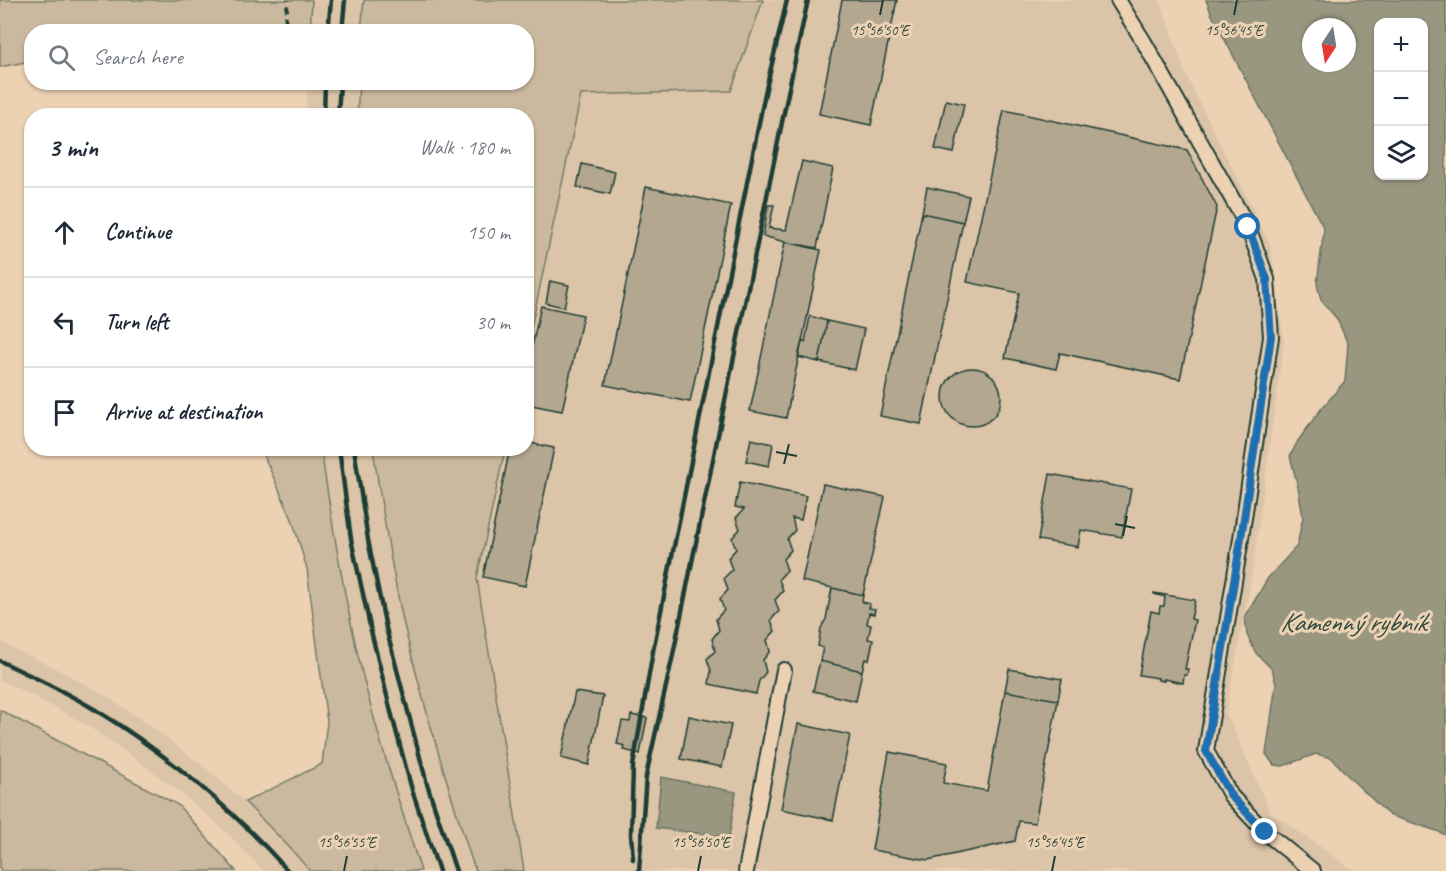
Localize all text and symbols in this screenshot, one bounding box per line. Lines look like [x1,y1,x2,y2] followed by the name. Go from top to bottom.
[1302,18,1356,72] north arrow
[1374,18,1428,180] map controls
[1374,18,1428,72] button: +
[851,21,911,40] text: 15°56'50"E
[1205,21,1265,40] text: 15°56'45"E
[24,24,534,90] search box
[45,41,78,74] icon: search
[93,43,183,71] text: Search here
[1374,72,1428,126] button: −
[1374,126,1428,180] button: layers
[48,131,98,164] text: 3 min
[420,135,510,160] text: Walk · 180 m
[1234,213,1260,239] route start
[48,216,81,249] icon: ahead
[105,218,171,246] text: Continue
[467,220,510,245] text: 150 m
[48,306,81,339] icon: left
[105,308,169,336] text: Turn left
[476,310,510,335] text: 30 m
[48,396,81,429] icon: arrive
[105,398,262,426] text: Arrive at destination
[1280,605,1431,639] water label: Kamenný rybník
[1251,818,1277,844] route end
[318,833,378,852] text: 15°56'55"E
[672,833,732,852] text: 15°56'50"E
[1026,833,1086,852] text: 15°56'45"E

